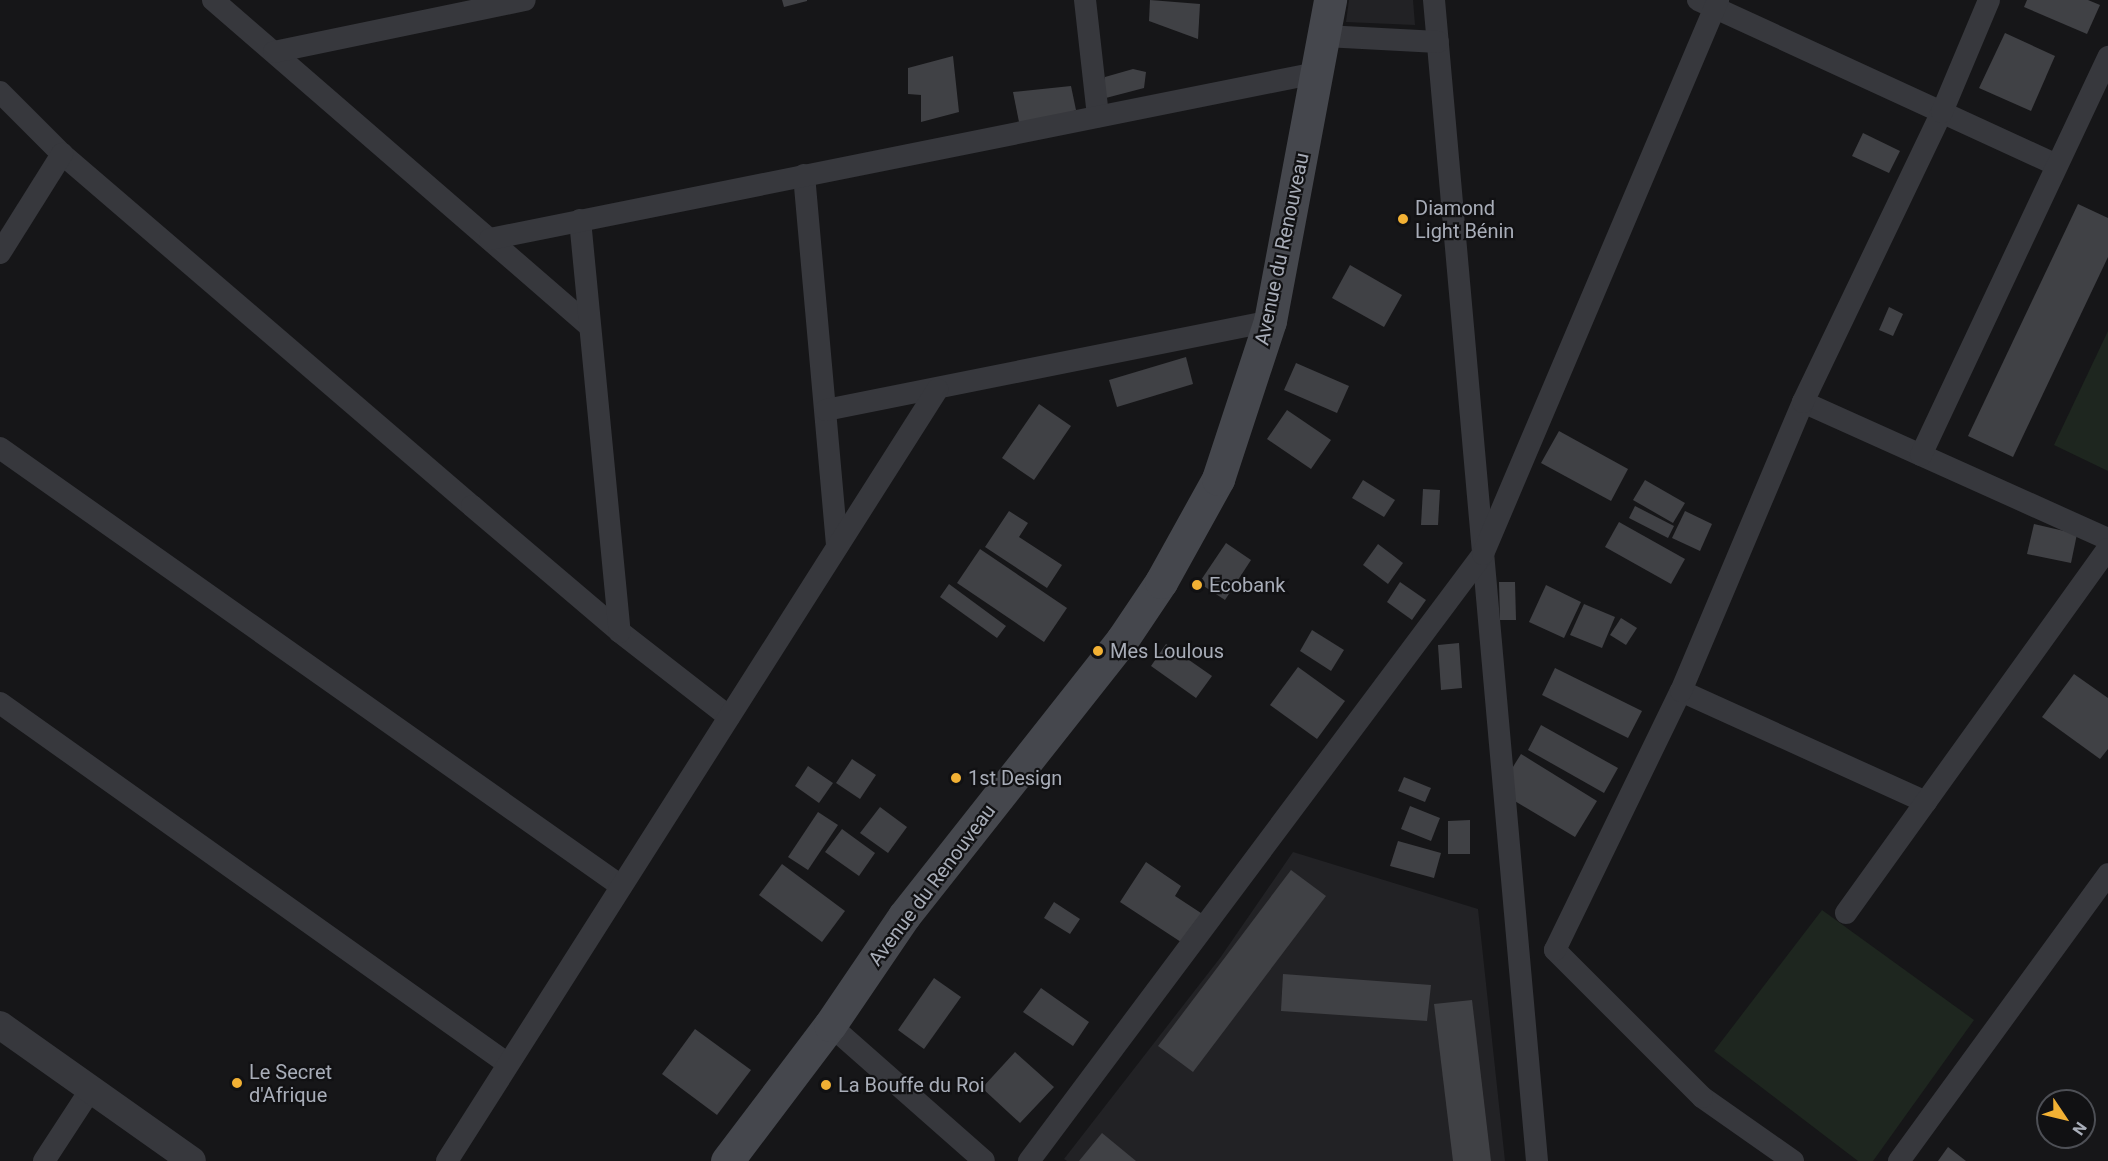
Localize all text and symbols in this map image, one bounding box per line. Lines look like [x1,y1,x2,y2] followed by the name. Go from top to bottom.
[1250,151,1314,347] street label: Avenue du Renouveau
[1415,196,1514,243] place label: Diamond Light Bénin
[1396,212,1410,226] marker: Diamond Light Bénin
[1209,573,1285,597] place label: Ecobank
[1190,578,1204,592] marker: Ecobank
[1110,639,1224,663] place label: Mes Loulous
[1091,644,1105,658] marker: Mes Loulous
[968,766,1062,790] place label: 1st Design
[949,771,963,785] marker: 1st Design
[863,799,1001,971] street label: Avenue du Renouveau
[249,1060,332,1107] place label: Le Secret d'Afrique
[838,1073,985,1097] place label: La Bouffe du Roi
[230,1076,244,1090] marker: Le Secret d'Afrique
[819,1078,833,1092] marker: La Bouffe du Roi
[2036,1089,2096,1149] north arrow
[2068,1118,2091,1139] text: N

